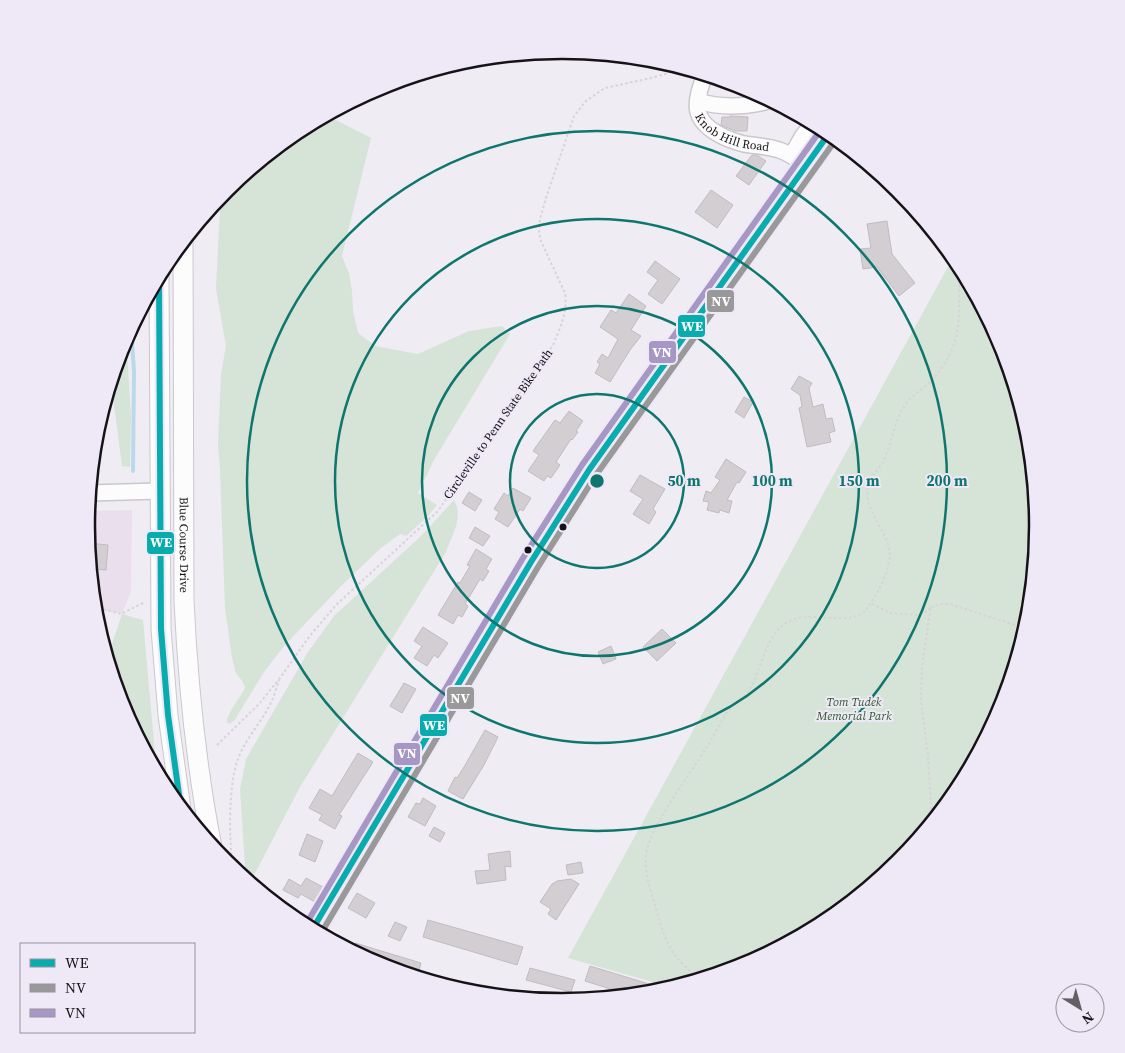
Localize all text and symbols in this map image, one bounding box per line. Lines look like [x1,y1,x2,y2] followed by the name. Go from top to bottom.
[691,110,771,155] street label: Knob Hill Road
[706,289,735,313] line badge: NV
[711,291,731,311] text: NV
[677,314,706,338] line badge: WE
[681,316,703,336] text: WE
[648,340,677,364] line badge: VN
[652,342,672,362] text: VN
[440,346,556,502] street label: Circleville to Penn State Bike Path
[667,470,701,491] text: 50 m
[751,470,793,491] text: 100 m
[838,470,880,491] text: 150 m
[926,470,968,491] text: 200 m
[588,472,606,490] centre of rings
[176,497,192,593] street label: Blue Course Drive
[558,522,568,532] unlabelled marker
[146,531,175,555] line badge: WE
[150,532,172,552] text: WE
[523,545,533,555] unlabelled marker
[446,686,475,710] line badge: NV
[450,688,470,708] text: NV
[815,694,892,724] park label: Tom Tudek Memorial Park
[419,713,448,737] line badge: WE
[423,715,445,735] text: WE
[393,742,421,766] line badge: VN
[397,743,417,763] text: VN
[20,943,195,1033] legend
[65,952,88,973] text: WE
[65,977,86,998] text: NV
[1055,983,1105,1033] north arrow
[65,1002,86,1023] text: VN
[1078,1007,1098,1029] text: N

